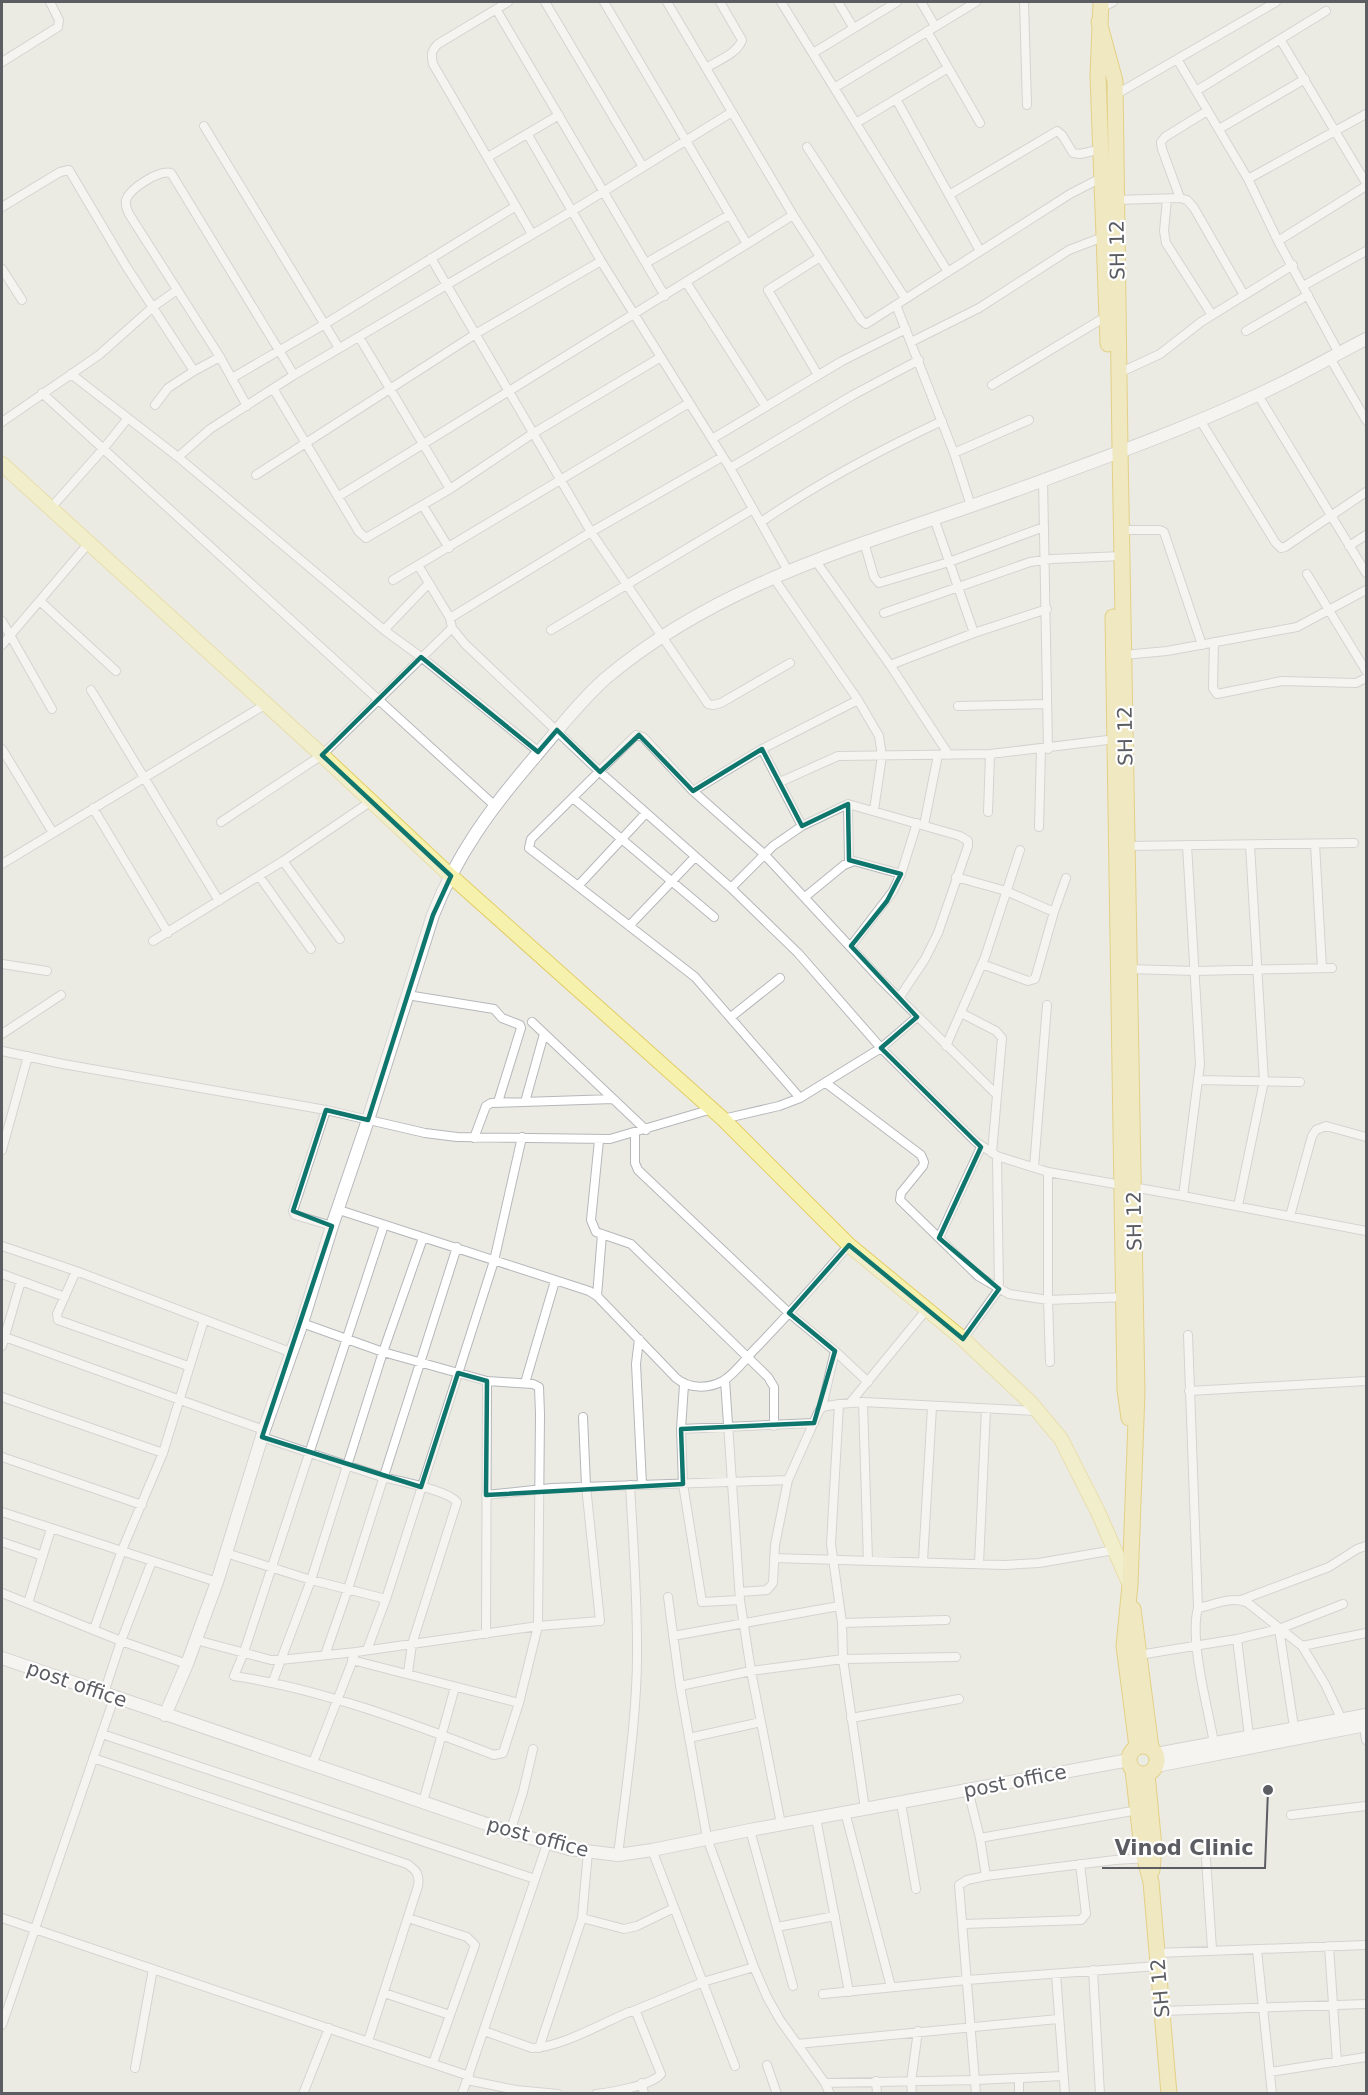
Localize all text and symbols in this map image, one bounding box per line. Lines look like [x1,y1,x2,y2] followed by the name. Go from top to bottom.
[1104,220,1130,280] street label: SH 12
[1112,706,1138,766] street label: SH 12
[1121,1191,1147,1251] street label: SH 12
[24,1656,130,1712] street label: post office
[961,1759,1069,1803] street label: post office
[484,1812,592,1862] street label: post office
[1102,1829,1265,1868] callout: Vinod Clinic
[1114,1836,1254,1860] text: Vinod Clinic
[1145,1957,1175,2019] street label: SH 12

